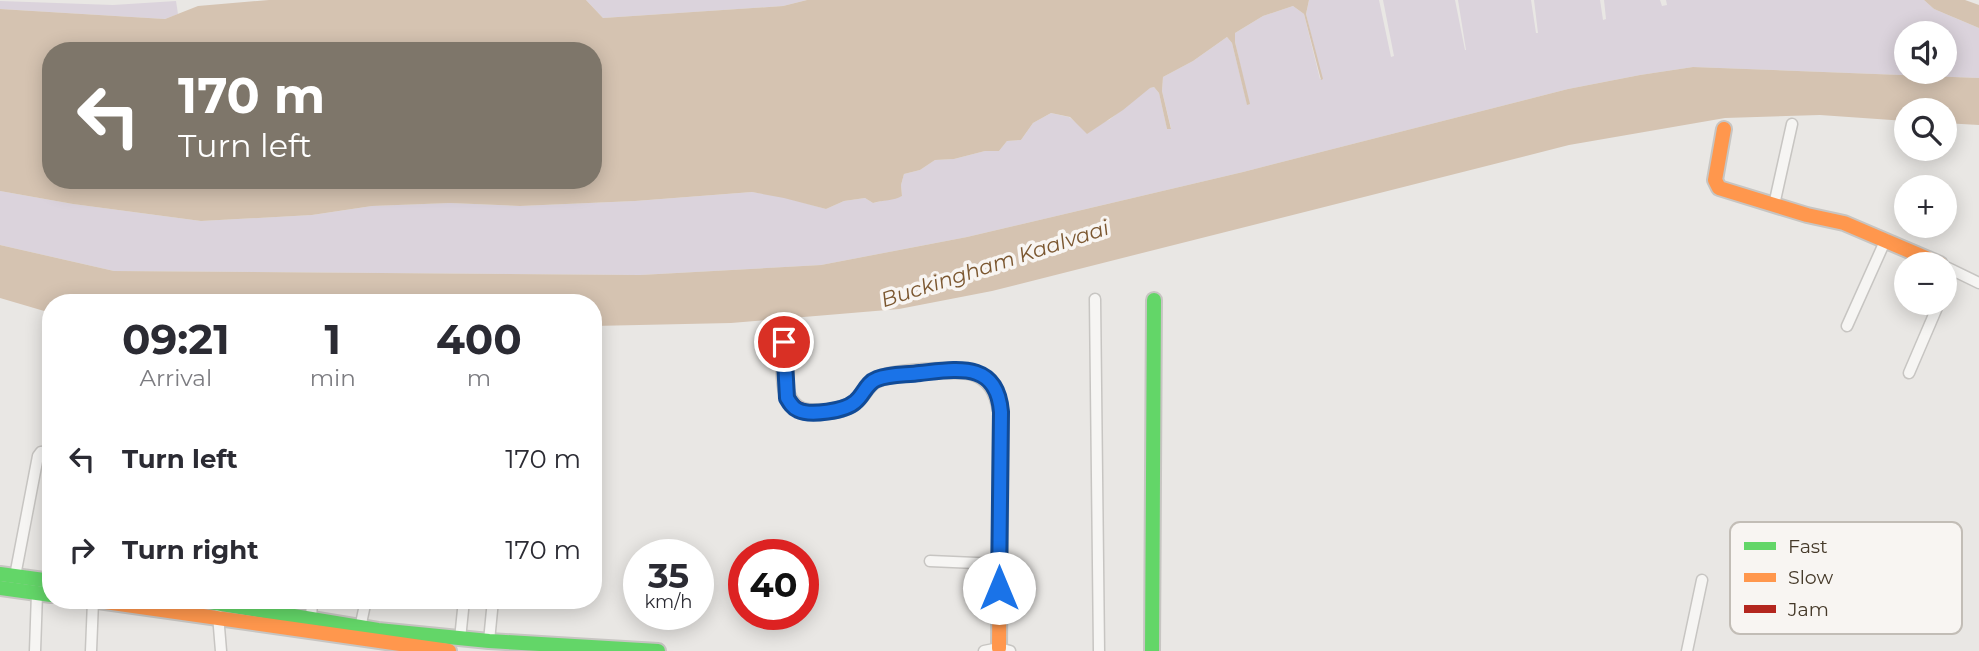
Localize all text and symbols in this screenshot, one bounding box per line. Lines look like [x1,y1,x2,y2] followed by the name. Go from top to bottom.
[1894,21,1957,315] map controls
[1894,21,1957,84] button: sound
[178,66,325,125] text: 170 m
[63,70,154,161] icon: left
[1894,98,1957,161] button: search
[178,126,312,165] text: Turn left
[1894,175,1957,238] button: +
[878,215,1112,312] water label: Buckingham Kaalvaai
[1894,252,1957,315] button: −
[754,312,814,372] pin
[122,313,230,365] text: 09:21
[325,313,341,365] text: 1
[436,313,522,365] text: 400
[765,323,803,361] icon: arrive
[140,364,212,392] text: Arrival
[310,364,356,392] text: min
[467,364,491,392] text: m
[63,440,101,478] icon: left
[122,443,238,475] text: Turn left
[505,443,581,475] text: 170 m
[1730,522,1962,634] legend
[63,531,101,569] icon: right
[122,534,258,566] text: Turn right
[505,534,581,566] text: 170 m
[1788,535,1828,558] text: Fast
[728,539,819,630] speed limit sign: 40
[962,551,1036,625] position arrow
[648,554,689,597] text: 35
[1788,566,1833,589] text: Slow
[644,591,693,613] text: km/h
[1787,598,1829,621] text: Jam

